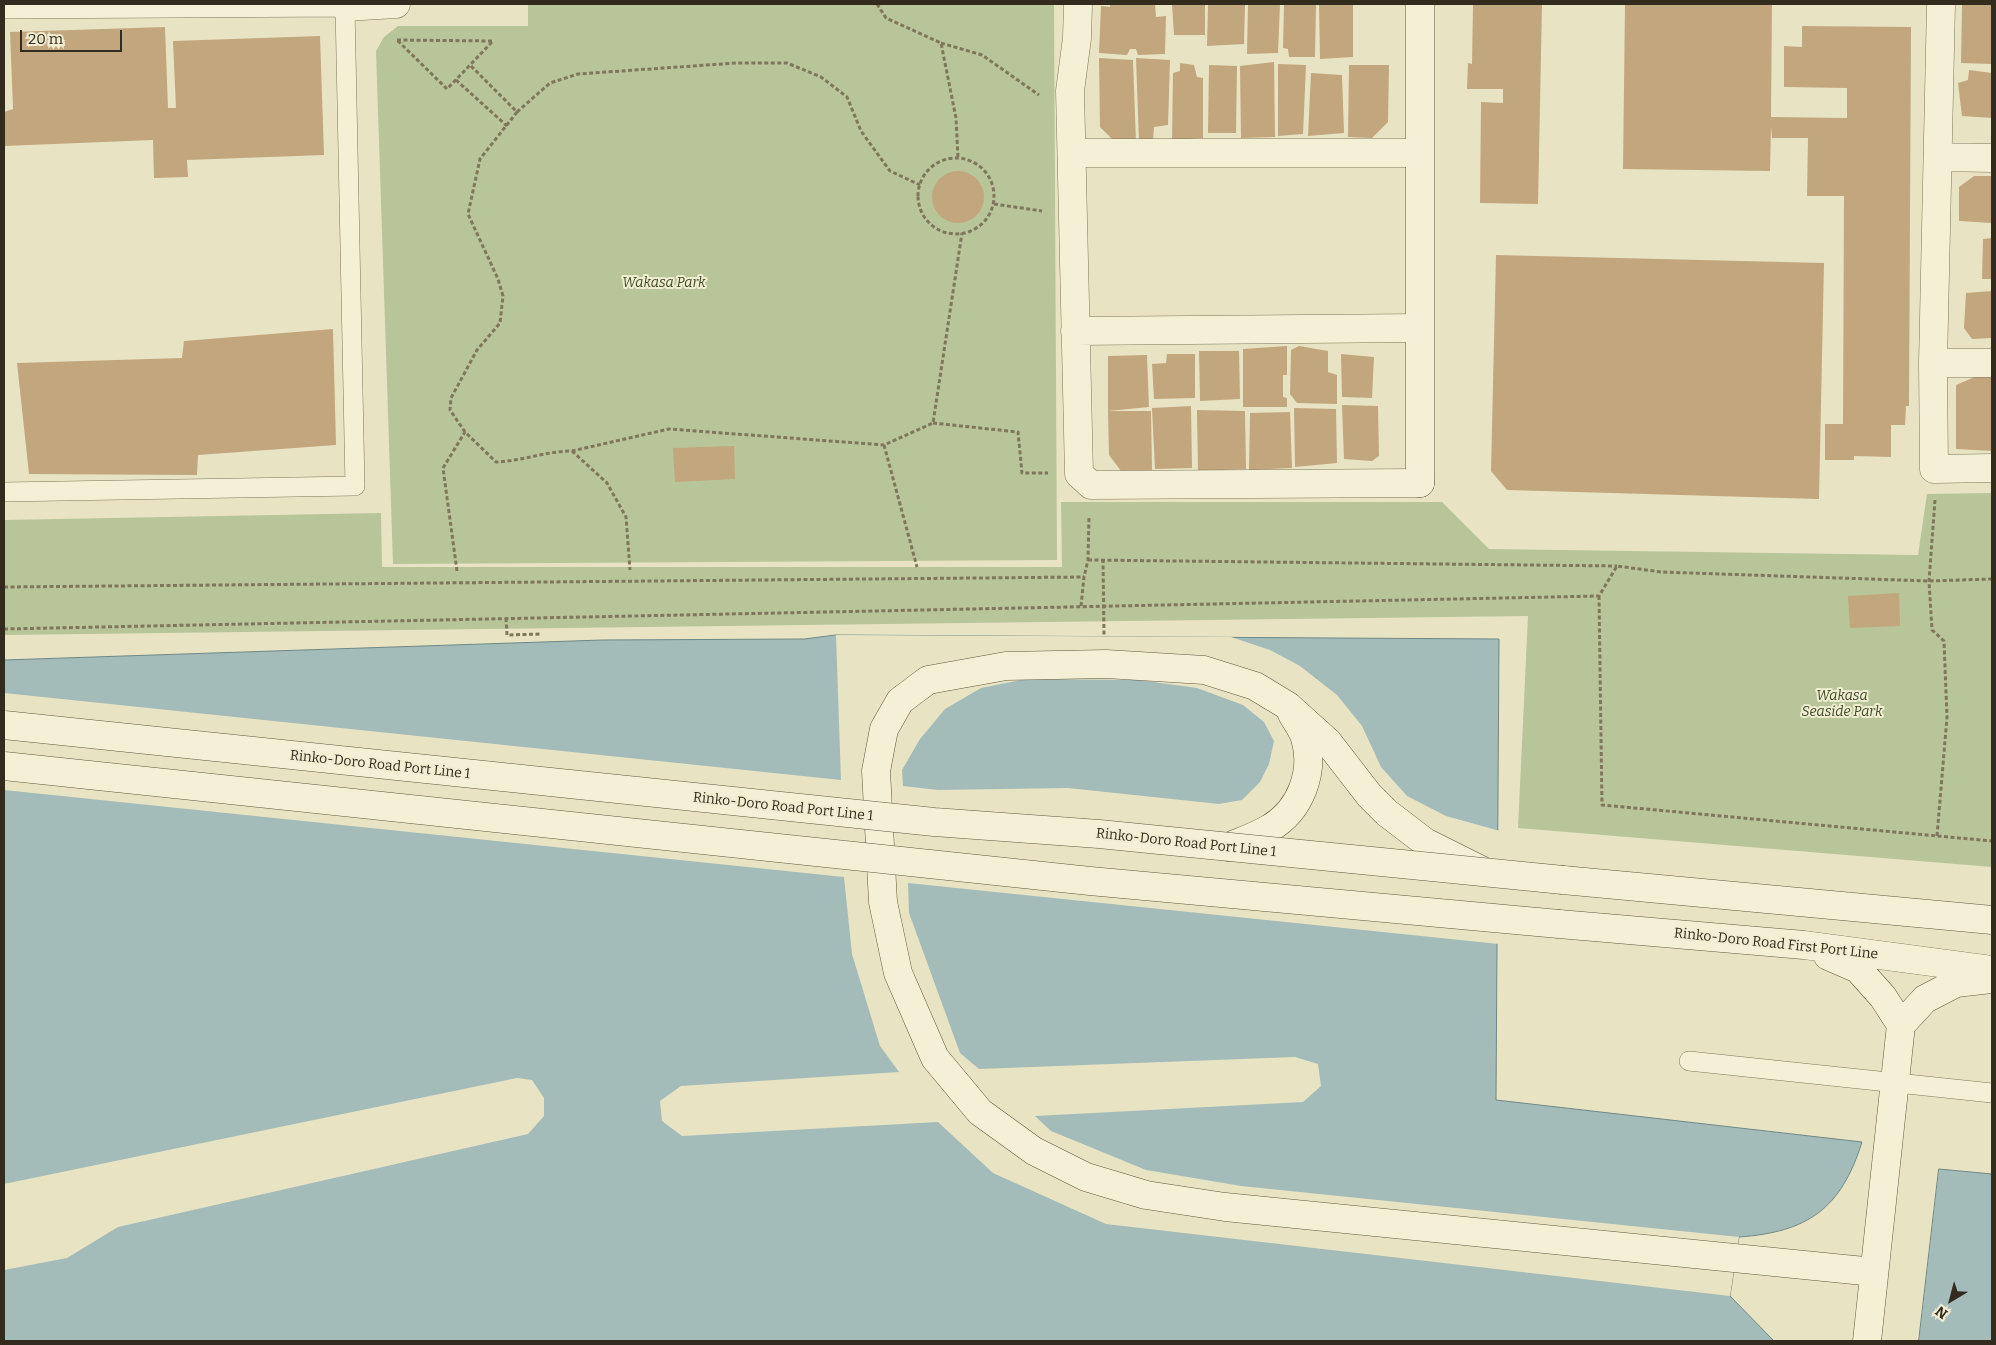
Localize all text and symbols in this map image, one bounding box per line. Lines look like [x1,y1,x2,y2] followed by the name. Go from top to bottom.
[22,20,125,52] scale bar
[28,30,63,48] text: 20 m
[622,275,706,291] park label: Wakasa Park
[1802,688,1882,720] park label: Wakasa Seaside Park
[289,747,471,783] street label: Rinko-Doro Road Port Line 1
[692,789,874,825] street label: Rinko-Doro Road Port Line 1
[1095,825,1277,861] street label: Rinko-Doro Road Port Line 1
[1673,925,1879,963] street label: Rinko-Doro Road First Port Line
[1926,1275,1976,1325] north arrow
[1932,1302,1951,1322] text: N

